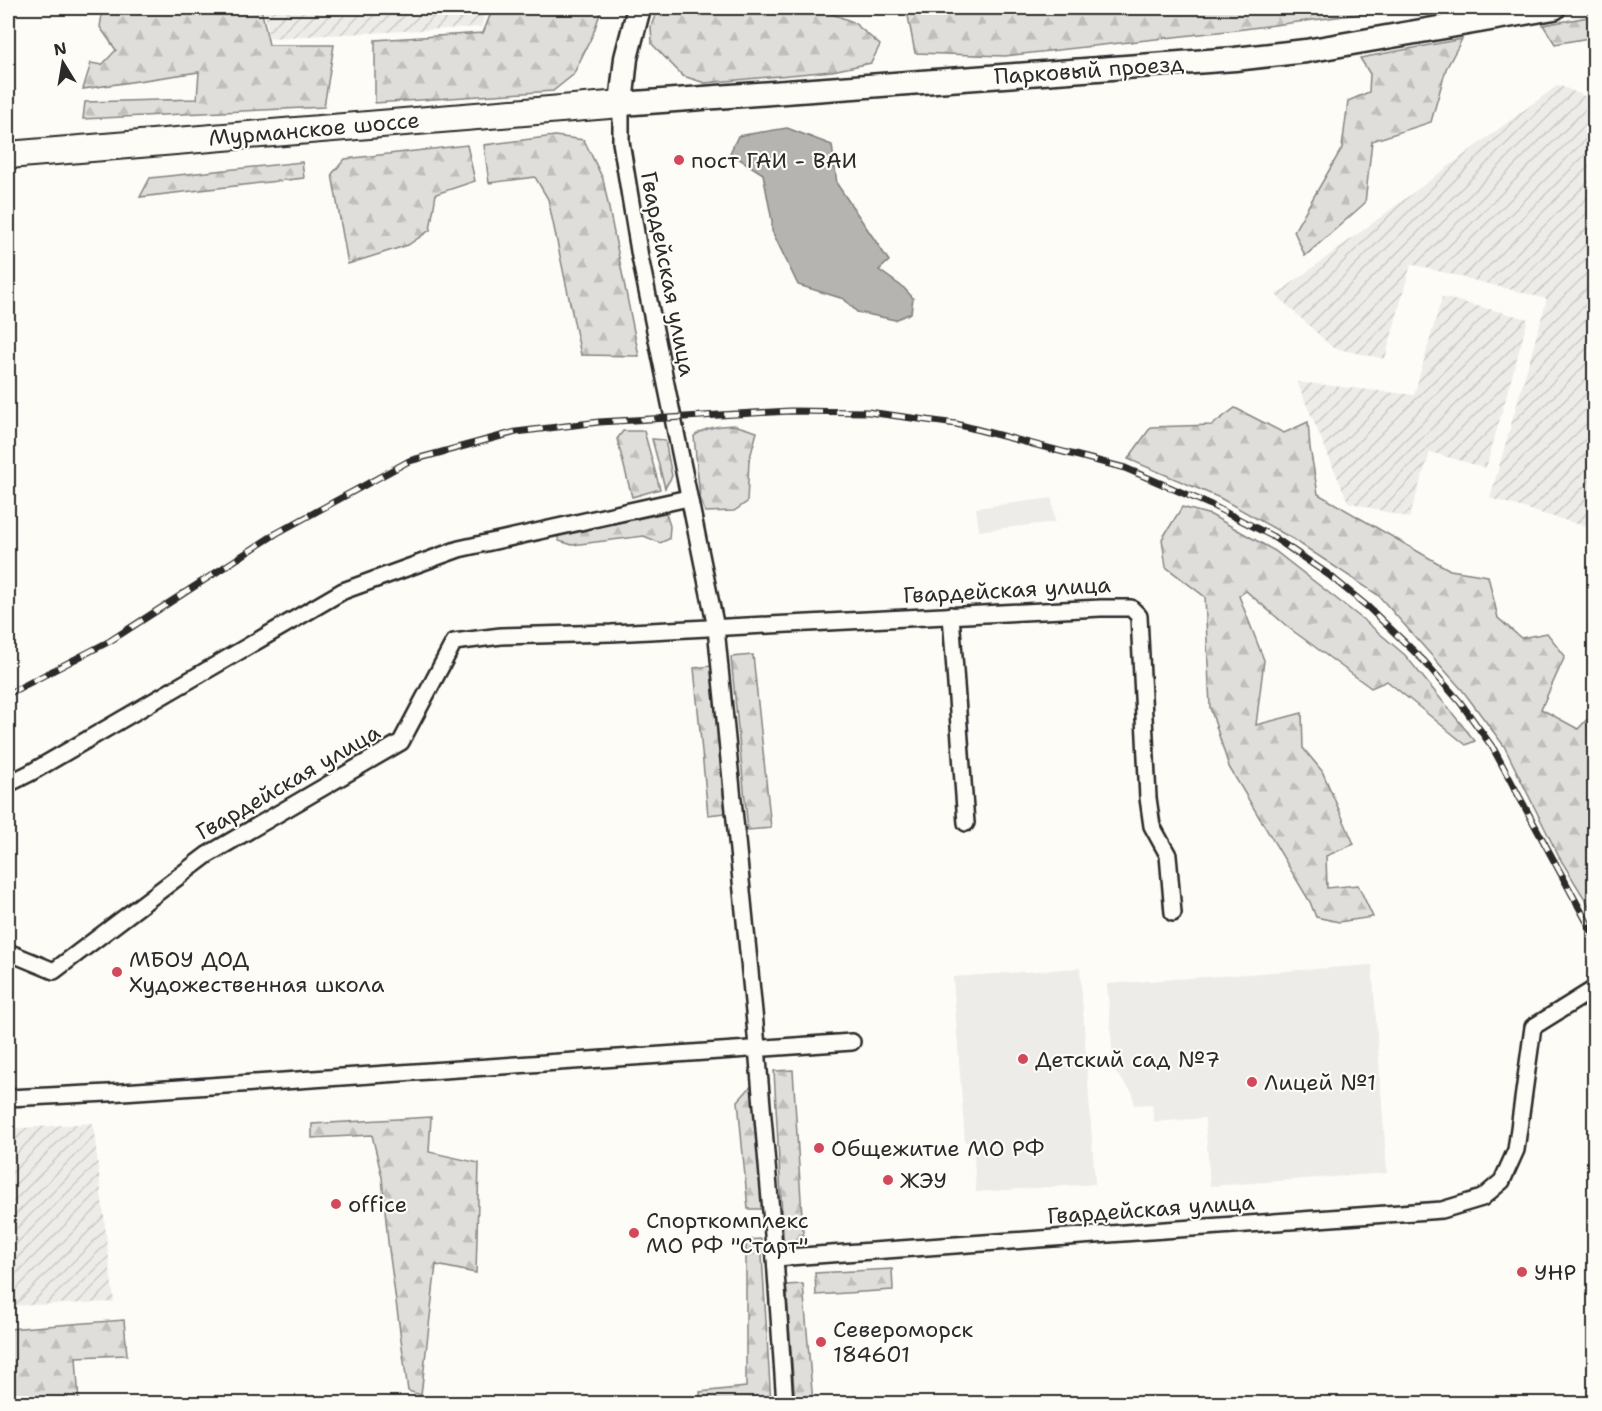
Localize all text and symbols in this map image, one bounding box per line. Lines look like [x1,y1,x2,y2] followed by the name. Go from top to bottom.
[33,33,93,93] north arrow
[52,37,68,60] text: N
[993,49,1185,91] street label: Парковый проезд
[207,105,421,153] street label: Мурманское шоссе
[691,146,857,175] place label: пост ГАИ - ВАИ
[672,153,686,167] marker: пост ГАИ - ВАИ
[634,169,702,379] street label: Гвардейская улица
[902,570,1112,610] street label: Гвардейская улица
[191,717,386,847] street label: Гвардейская улица
[129,945,385,999] place label: МБОУ ДОД Художественная школа
[110,965,124,979] marker: МБОУ ДОД Художественная школа
[1035,1045,1220,1074] place label: Детский сад №7
[1016,1052,1030,1066] marker: Детский сад №7
[1264,1068,1376,1097] place label: Лицей №1
[1245,1075,1259,1089] marker: Лицей №1
[831,1134,1044,1163] place label: Общежитие МО РФ
[812,1141,826,1155] marker: Общежитие МО РФ
[900,1166,947,1195] place label: ЖЭУ
[881,1173,895,1187] marker: ЖЭУ
[1046,1187,1256,1231] street label: Гвардейская улица
[348,1190,407,1219] place label: office
[329,1197,343,1211] marker: office
[646,1206,809,1260] place label: Спорткомплекс МО РФ "Старт"
[627,1226,641,1240] marker: Спорткомплекс МО РФ "Старт"
[1534,1258,1576,1287] place label: УНР
[1515,1265,1529,1279] marker: УНР
[833,1315,974,1369] place label: Североморск 184601
[814,1335,828,1349] marker: Североморск 184601

